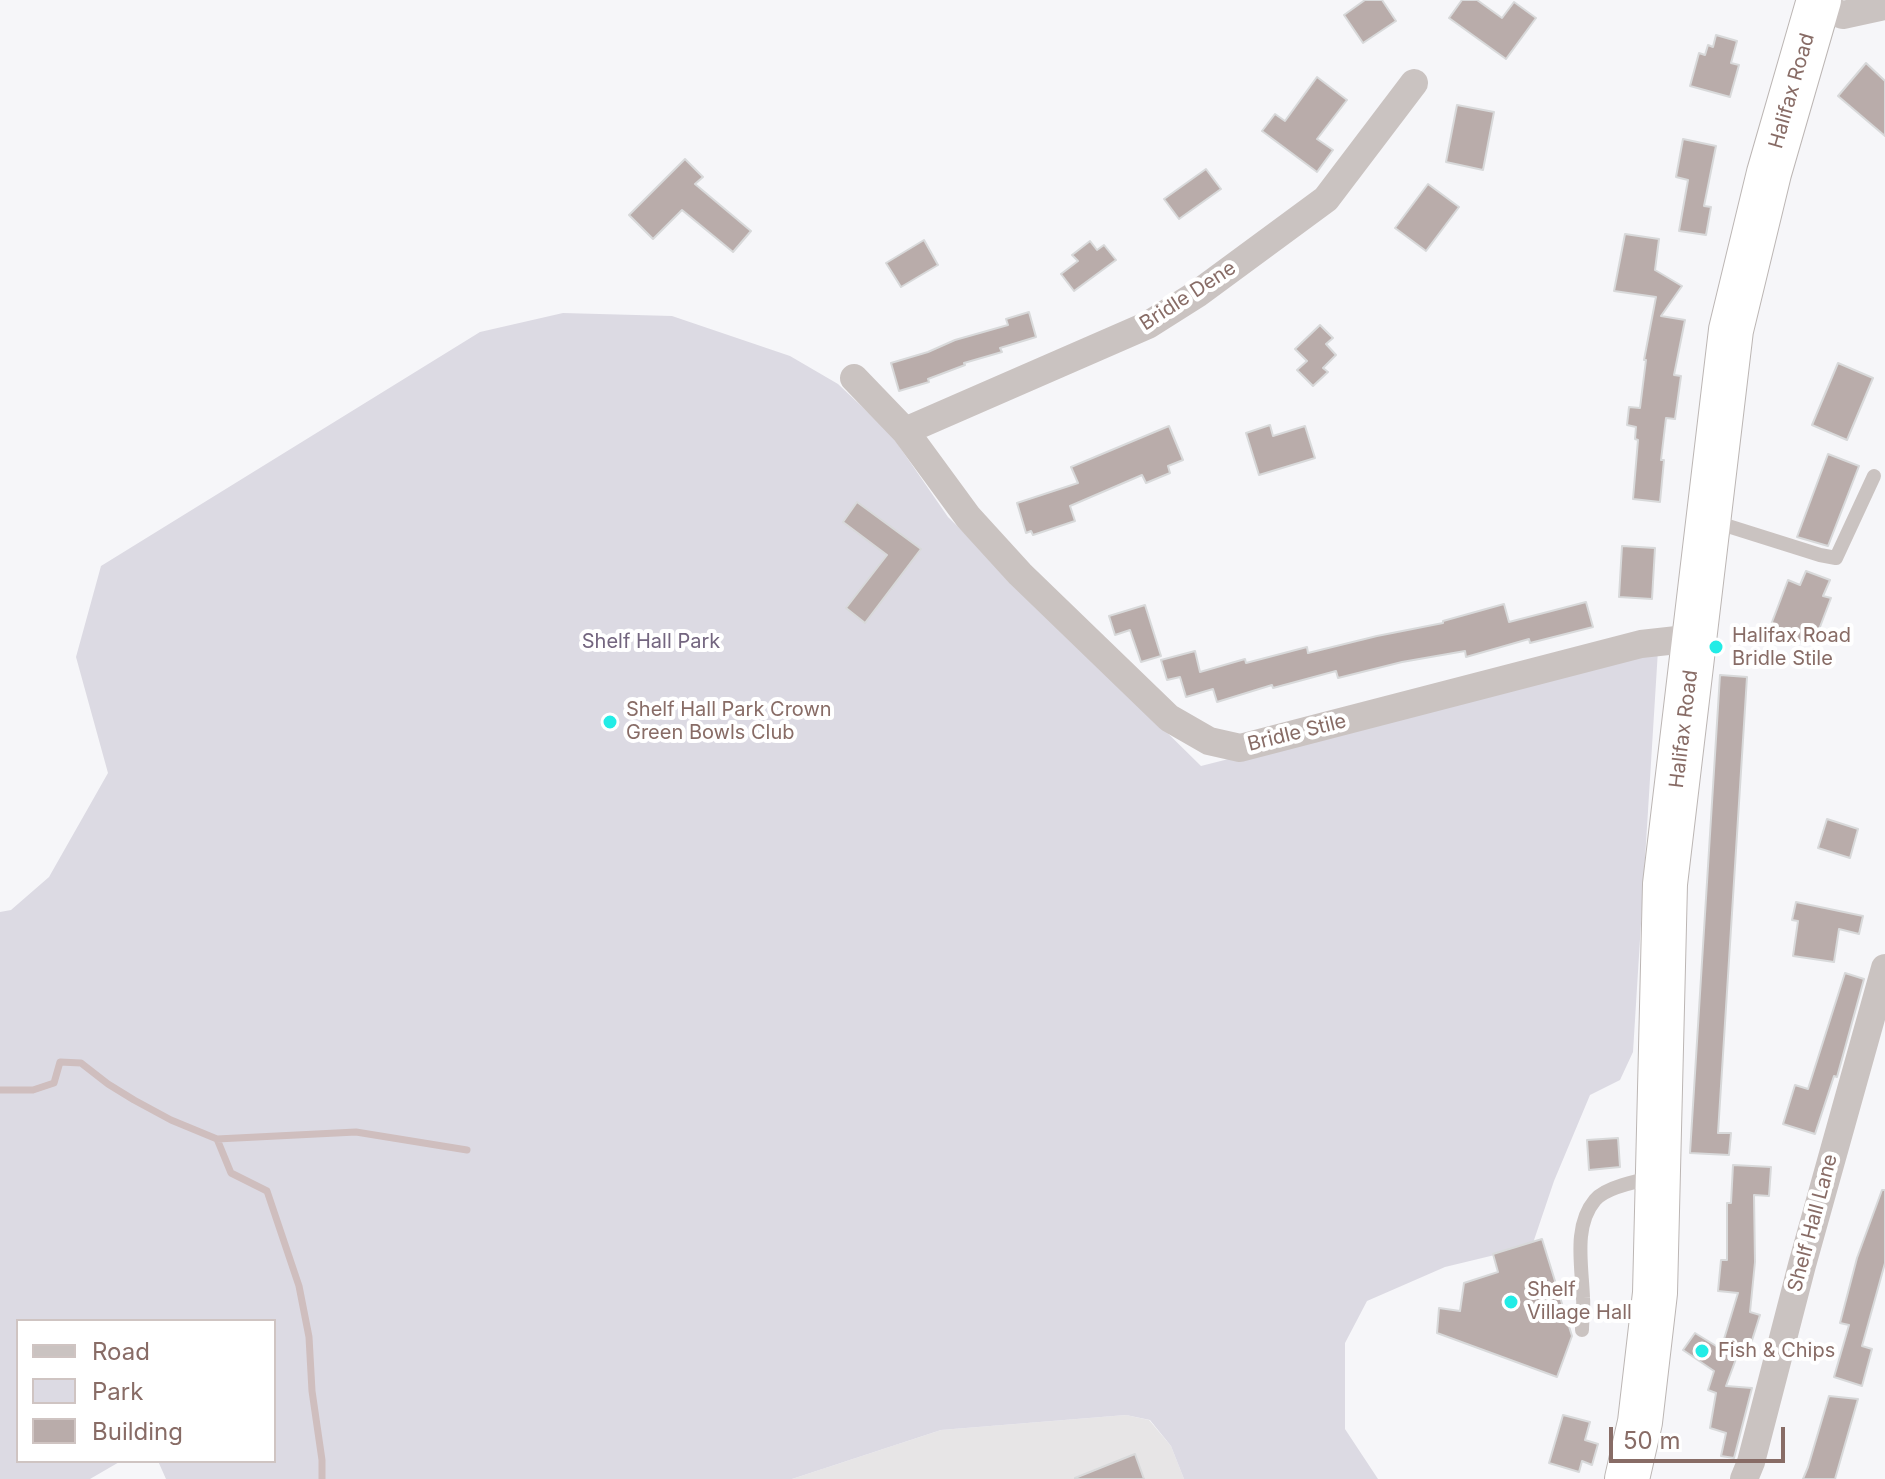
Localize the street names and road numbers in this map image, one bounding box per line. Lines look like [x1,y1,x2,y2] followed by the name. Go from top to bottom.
[1764,31,1820,151] street label: Halifax Road
[1135,256,1241,336] street label: Bridle Dene
[1665,669,1703,789] street label: Halifax Road
[1245,709,1349,757] street label: Bridle Stile
[1783,1152,1843,1294] street label: Shelf Hall Lane

